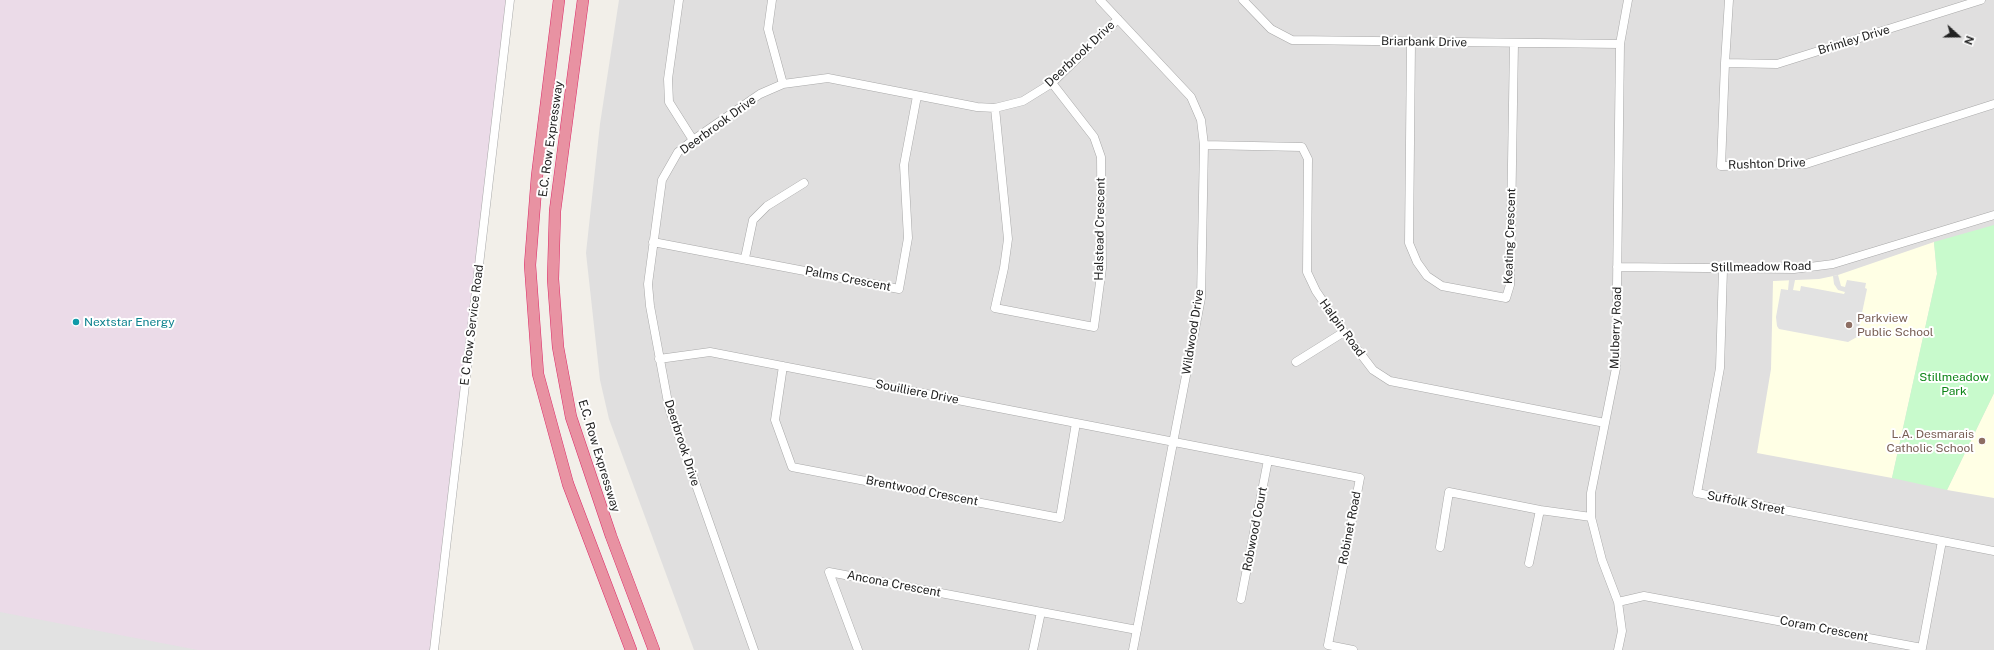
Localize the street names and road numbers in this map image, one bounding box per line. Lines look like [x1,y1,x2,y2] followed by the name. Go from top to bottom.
[1042,18,1118,90] street label: Deerbrook Drive
[1816,22,1892,58] street label: Brimley Drive
[1381,34,1467,50] street label: Briarbank Drive
[536,80,566,198] street label: E.C. Row Expressway
[677,93,759,157] street label: Deerbrook Drive
[1728,155,1806,173] street label: Rushton Drive
[1092,177,1108,281] street label: Halstead Crescent
[1501,188,1519,284] street label: Keating Crescent
[1710,259,1812,275] street label: Stillmeadow Road
[457,264,487,386] street label: E C Row Service Road
[804,264,892,294] street label: Palms Crescent
[1607,287,1625,369] street label: Mulberry Road
[1179,288,1207,376] street label: Wildwood Drive
[1316,296,1368,360] street label: Halpin Road
[874,377,960,407] street label: Souilliere Drive
[575,398,623,514] street label: E.C. Row Expressway
[661,398,703,488] street label: Deerbrook Drive
[865,473,979,509] street label: Brentwood Crescent
[1240,485,1270,573] street label: Robwood Court
[1706,488,1786,518] street label: Suffolk Street
[1336,490,1364,566] street label: Robinet Road
[846,568,942,600] street label: Ancona Crescent
[1779,613,1869,645] street label: Coram Crescent

